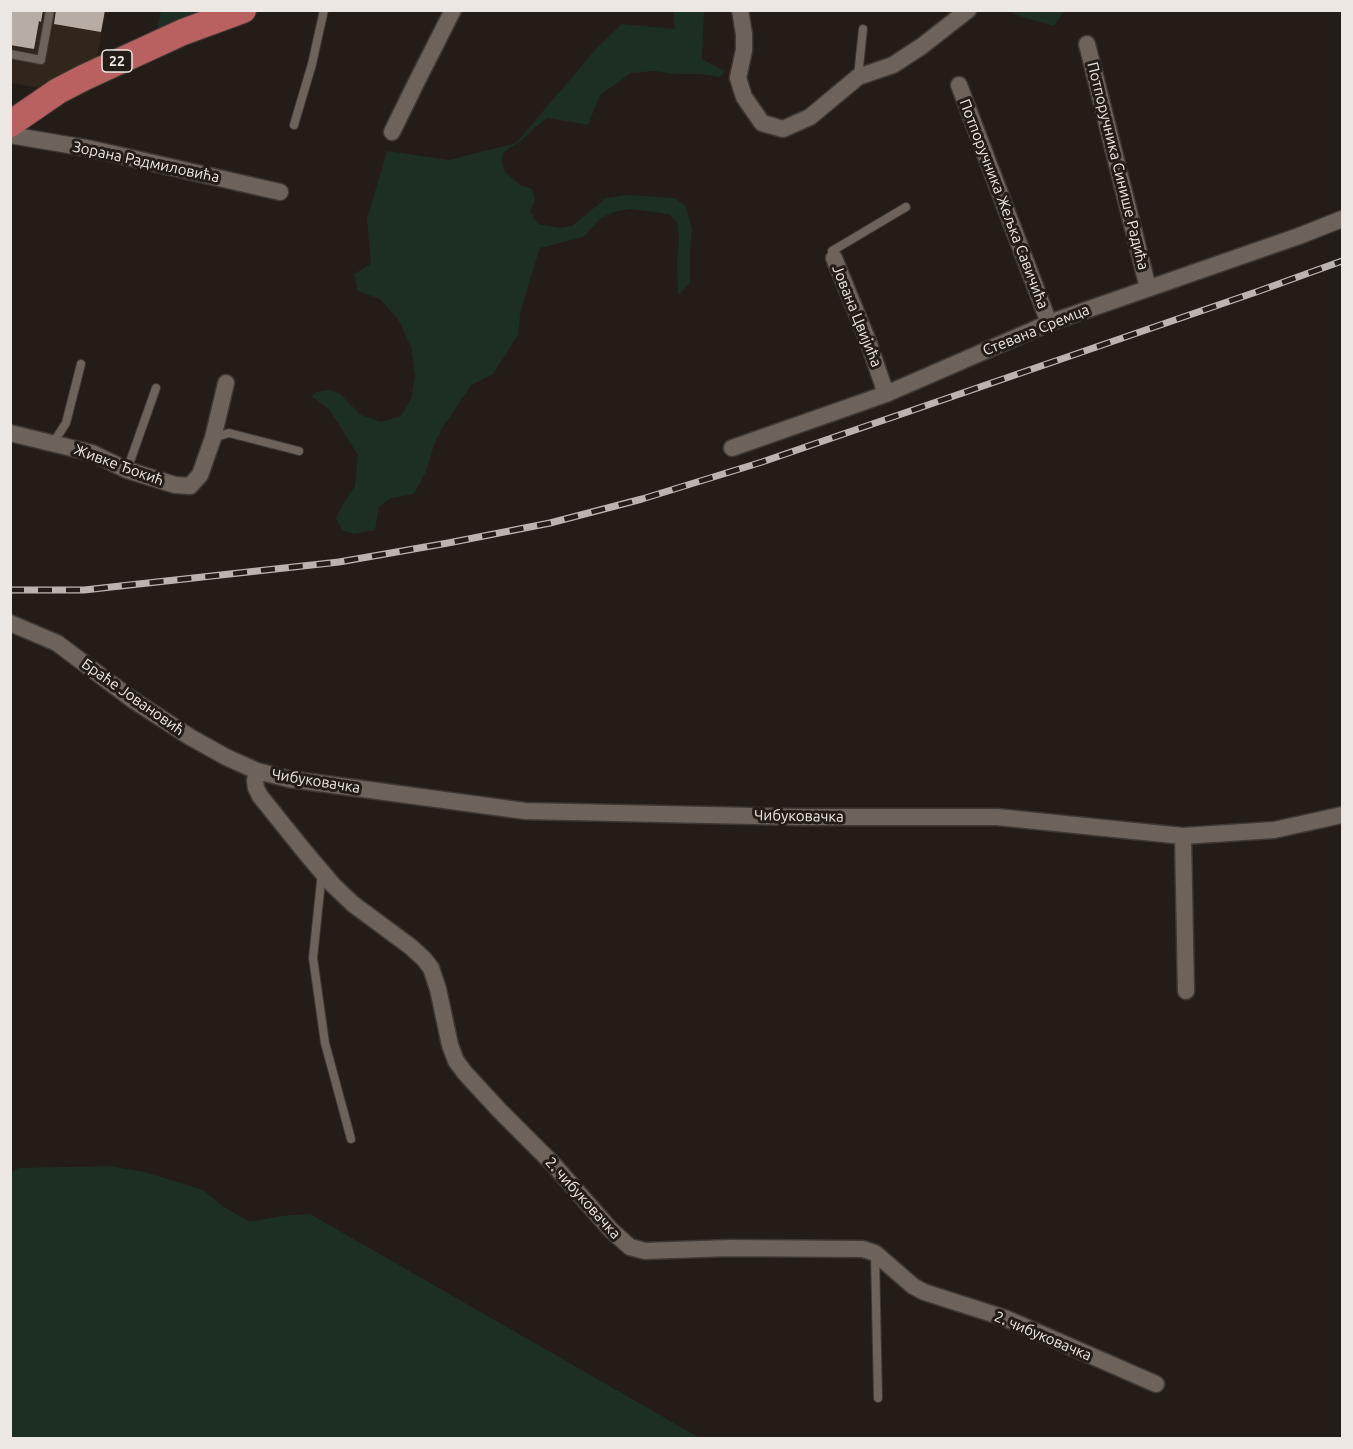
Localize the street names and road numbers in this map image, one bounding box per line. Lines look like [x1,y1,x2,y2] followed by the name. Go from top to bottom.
[102,50,132,72] road number: 22
[1083,60,1153,272] street label: Потпоручника Синише Радића
[956,97,1052,311] street label: Потпоручника Жељка Савичића
[71,138,221,186] street label: Зорана Радмиловића
[828,262,886,370] street label: Јована Цвијића
[980,300,1092,360] street label: Стевана Сремца
[72,440,166,490] street label: Живке Ђокић
[78,655,188,739] street label: Браће Јовановић
[270,765,362,797] street label: Чибуковачка
[754,806,844,826] street label: Чибуковачка
[542,1153,624,1243] street label: 2. чибуковачка
[992,1307,1094,1365] street label: 2. чибуковачка

